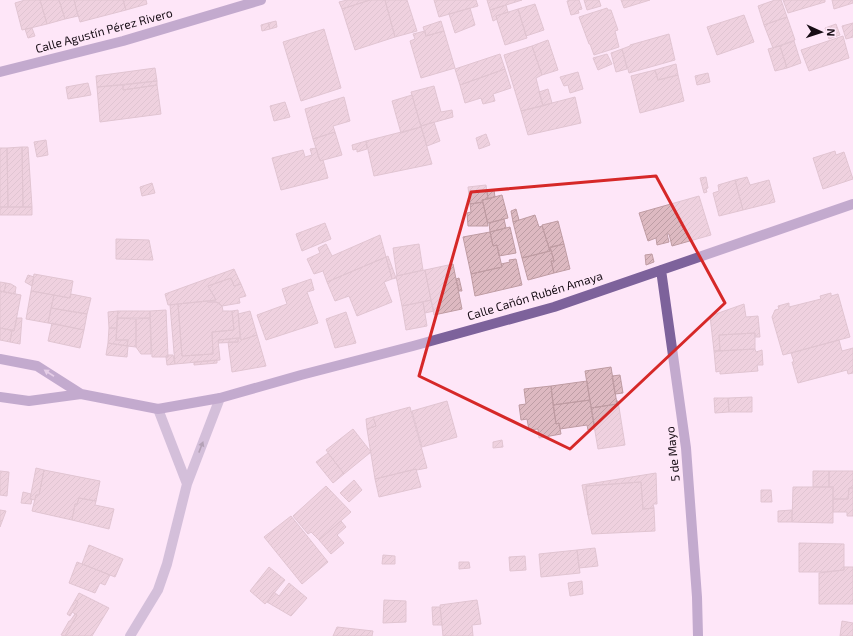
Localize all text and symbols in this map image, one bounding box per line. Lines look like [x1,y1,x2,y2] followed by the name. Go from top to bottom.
[34,5,174,55] street label: Calle Agustín Pérez Rivero
[801,12,841,52] north arrow
[825,28,838,37] text: N
[465,268,604,322] street label: Calle Cañón Rubén Amaya
[44,369,54,377] one-way arrow
[662,426,682,482] street label: 5 de Mayo
[199,441,205,453] one-way arrow

